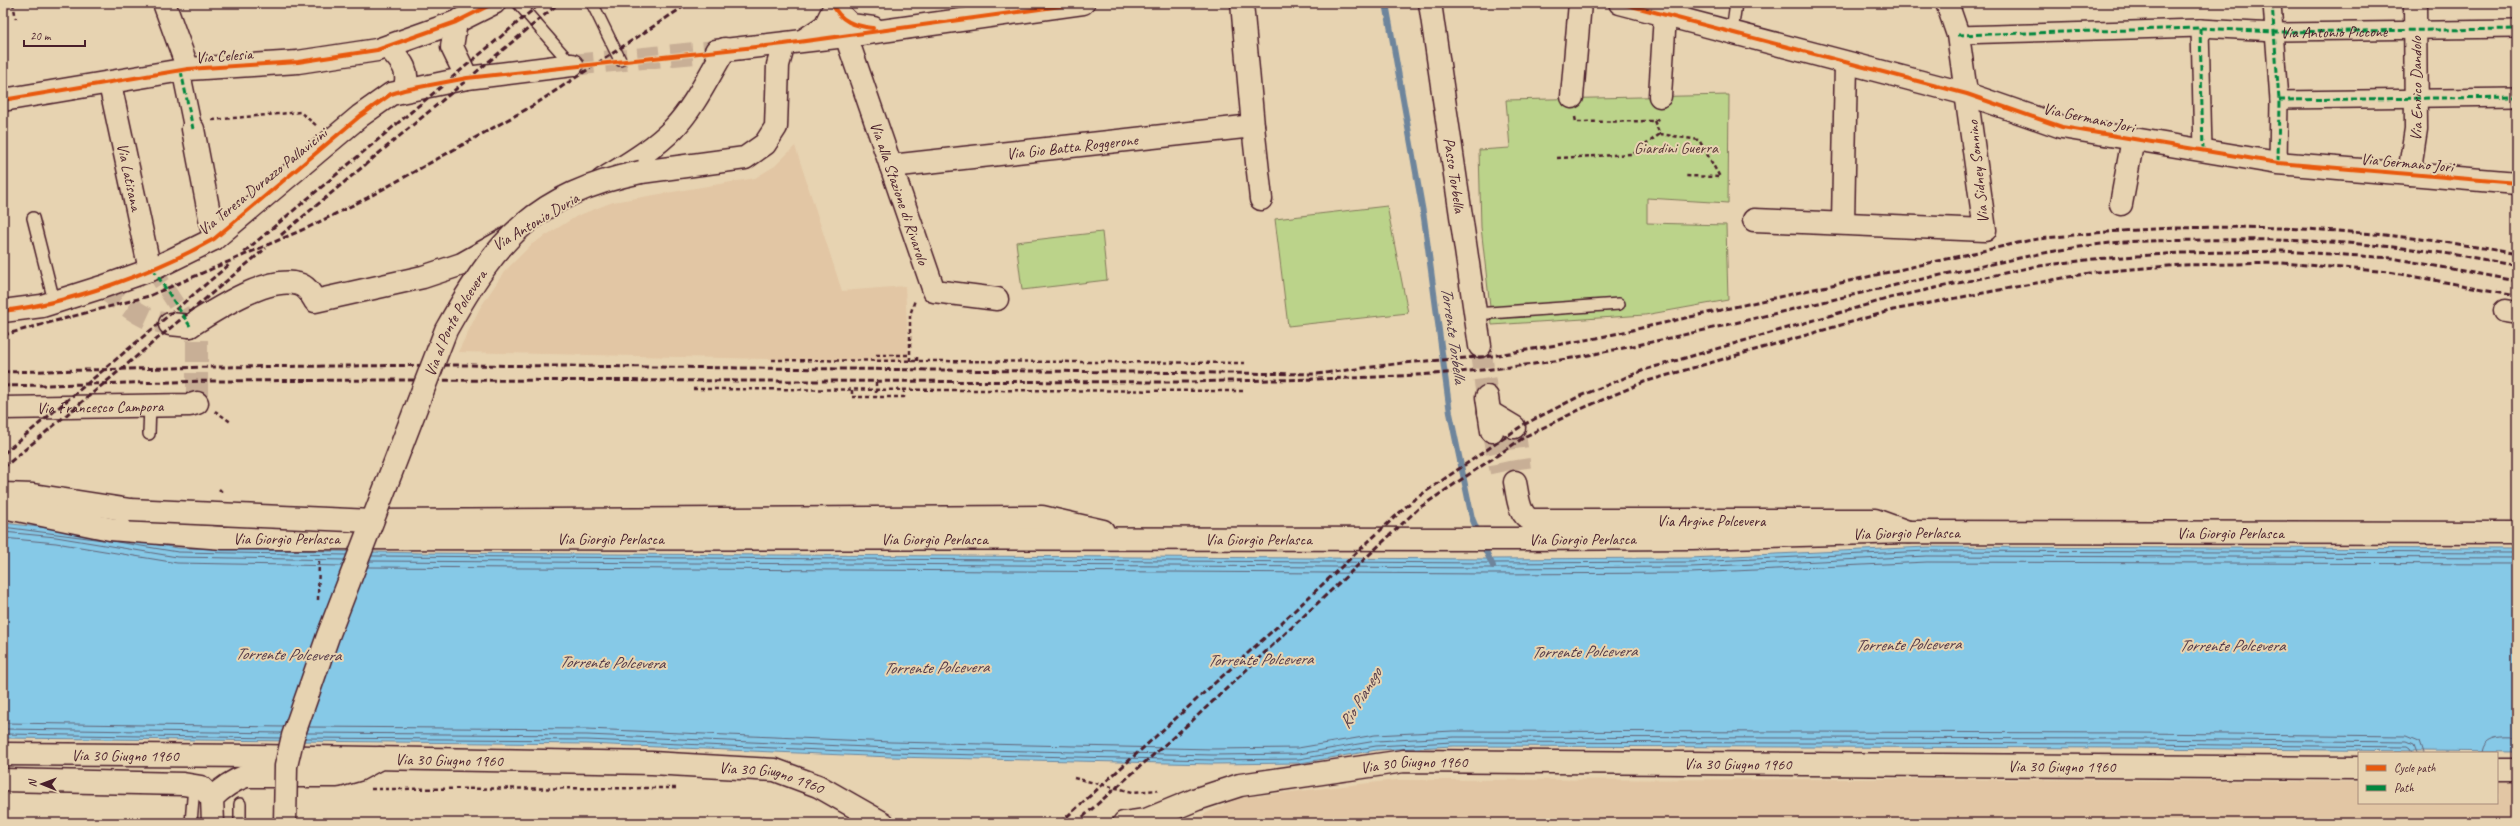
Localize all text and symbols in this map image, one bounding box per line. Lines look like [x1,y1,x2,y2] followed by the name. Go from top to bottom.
[24,22,85,48] scale bar
[2280,22,2389,43] street label: Via Antonio Piccone
[30,28,52,44] text: 20 m
[2405,35,2427,142] street label: Via Enrico Dandolo
[195,44,255,68] street label: Via Celesia
[2041,99,2138,138] street label: Via Germano Jori
[1962,118,1993,224] street label: Via Sidney Sonnino
[865,119,934,269] street label: Via alla Stazione di Rivarolo
[194,122,333,240] street label: Via Teresa Durazzo Pallavicini
[1005,130,1140,164] street label: Via Gio Batta Roggerone
[1439,136,1470,216] street label: Passo Torbella
[1634,138,1719,158] park label: Giardini Guerra
[112,141,146,214] street label: Via Latisana
[2360,149,2456,177] street label: Via Germano Jori
[489,187,584,255] street label: Via Antonio Duria
[420,265,492,379] street label: Via al Ponte Polcevera
[1436,286,1471,387] water label: Torrente Torbella
[36,396,165,418] street label: Via Francesco Campora
[1657,511,1767,531] street label: Via Argine Polcevera
[1853,523,1961,545] street label: Via Giorgio Perlasca
[2177,523,2285,544] street label: Via Giorgio Perlasca
[233,529,341,549] street label: Via Giorgio Perlasca
[557,529,665,549] street label: Via Giorgio Perlasca
[1529,529,1637,550] street label: Via Giorgio Perlasca
[881,530,989,550] street label: Via Giorgio Perlasca
[1205,530,1313,550] street label: Via Giorgio Perlasca
[1855,633,1963,656] water label: Torrente Polcevera
[2179,635,2286,656] water label: Torrente Polcevera
[1531,640,1639,663] water label: Torrente Polcevera
[235,643,343,666] water label: Torrente Polcevera
[1207,648,1315,671] water label: Torrente Polcevera
[559,651,667,674] water label: Torrente Polcevera
[883,656,991,679] water label: Torrente Polcevera
[1334,663,1388,732] water label: Rio Pianego
[71,746,181,766] street label: Via 30 Giugno 1960
[395,749,505,771] street label: Via 30 Giugno 1960
[1359,751,1469,778] street label: Via 30 Giugno 1960
[2358,752,2498,804] legend
[1684,754,1793,775] street label: Via 30 Giugno 1960
[2008,756,2117,777] street label: Via 30 Giugno 1960
[718,758,829,799] street label: Via 30 Giugno 1960
[2394,760,2436,776] text: Cycle path
[22,764,62,804] north arrow
[25,778,39,787] text: N
[2394,780,2414,796] text: Path

